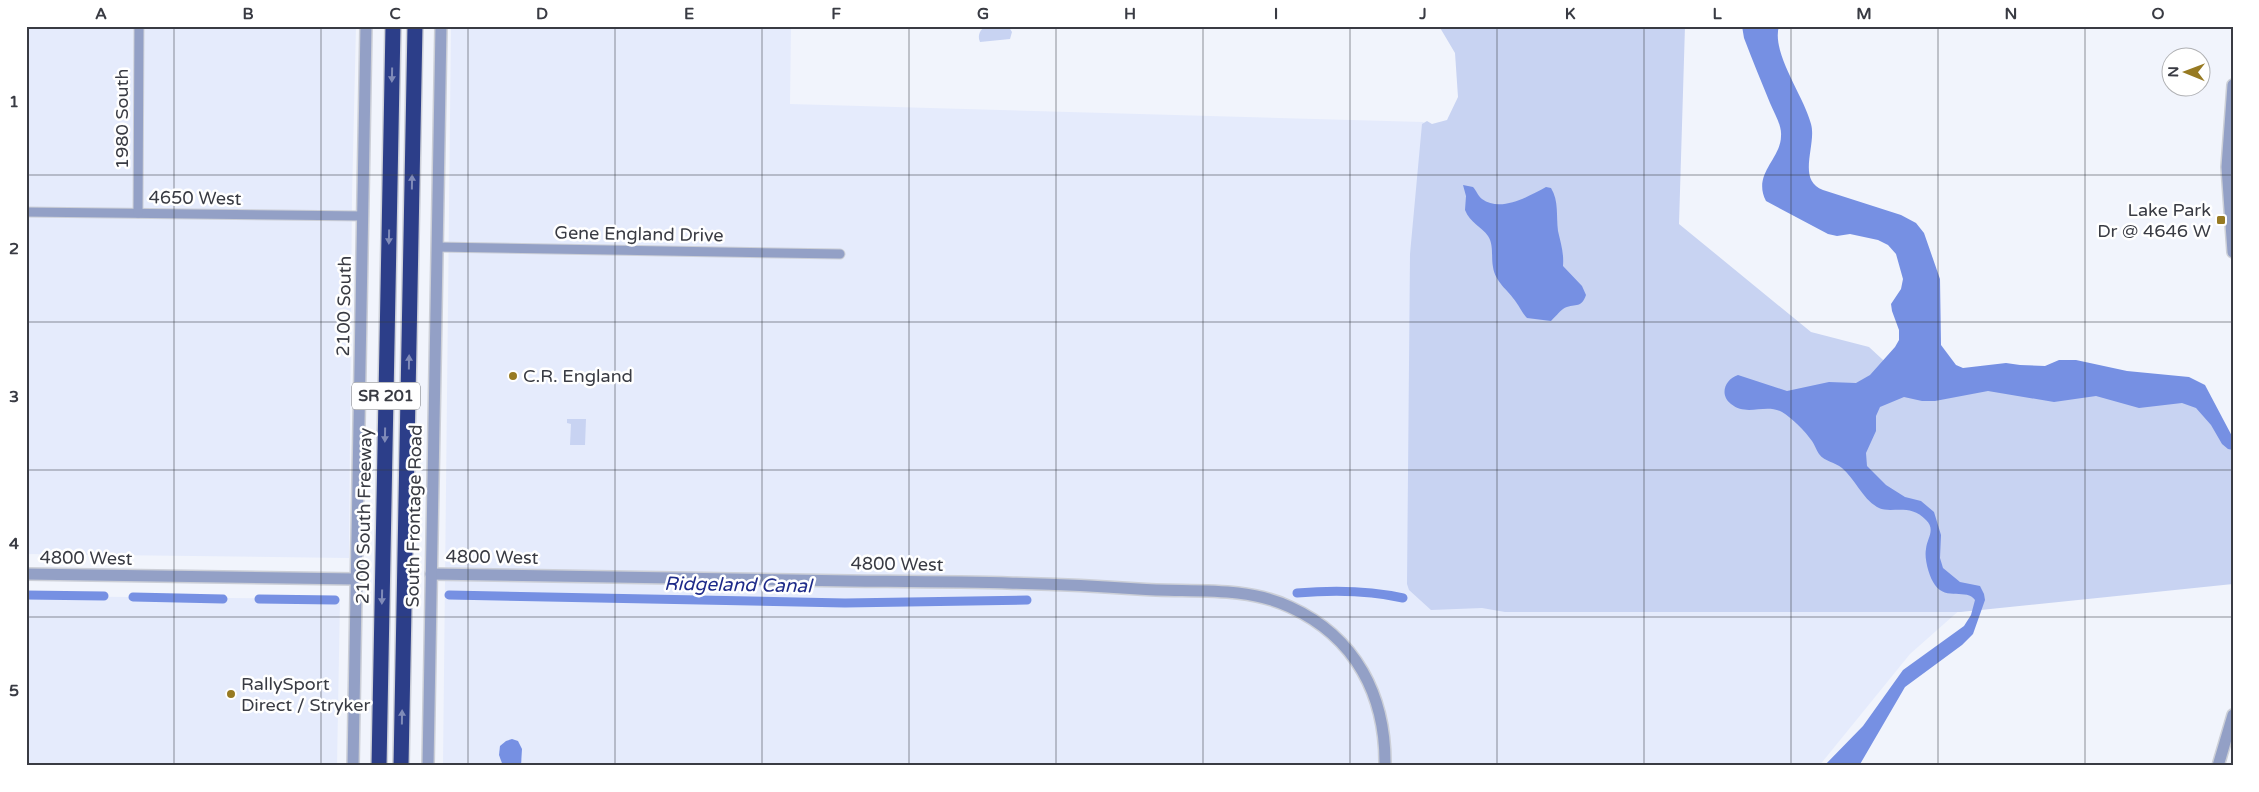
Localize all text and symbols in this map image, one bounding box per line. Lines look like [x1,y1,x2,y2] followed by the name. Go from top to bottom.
[95,4,107,24] text: A
[242,4,254,24] text: B
[389,4,401,24] text: C
[536,4,548,24] text: D
[684,4,694,24] text: E
[831,4,841,24] text: F
[977,4,989,24] text: G
[1124,4,1136,24] text: H
[1274,4,1278,24] text: I
[1418,4,1427,24] text: J
[1565,4,1576,24] text: K
[1712,4,1722,24] text: L
[1856,4,1872,24] text: M
[2005,4,2017,24] text: N
[2152,4,2165,24] text: O
[2162,48,2212,98] north arrow
[2165,66,2182,78] text: N
[388,67,396,83] one-way arrow
[111,69,133,169] street label: 1980 South
[9,92,19,112] text: 1
[408,174,416,190] one-way arrow
[148,186,242,210] street label: 4650 West
[2097,199,2211,242] place label: Lake Park Dr @ 4646 W
[2215,214,2227,226] marker: Lake Park Dr @ 4646 W
[554,222,724,246] street label: Gene England Drive
[385,230,393,246] one-way arrow
[9,239,19,259] text: 2
[332,255,356,357] street label: 2100 South
[405,354,413,370] one-way arrow
[523,365,633,387] place label: C.R. England
[507,370,519,382] marker: C.R. England
[352,382,420,410] road number: SR 201
[9,387,19,407] text: 3
[401,424,427,608] street label: South Frontage Road
[351,427,377,604] street label: 2100 South Freeway
[381,427,389,443] one-way arrow
[9,534,19,554] text: 4
[445,545,539,569] street label: 4800 West
[39,546,133,570] street label: 4800 West
[850,552,944,576] street label: 4800 West
[664,573,814,597] water label: Ridgeland Canal
[377,590,385,606] one-way arrow
[241,673,370,716] place label: RallySport Direct / Stryker
[9,681,19,701] text: 5
[225,688,237,700] marker: RallySport Direct / Stryker
[398,709,406,725] one-way arrow

